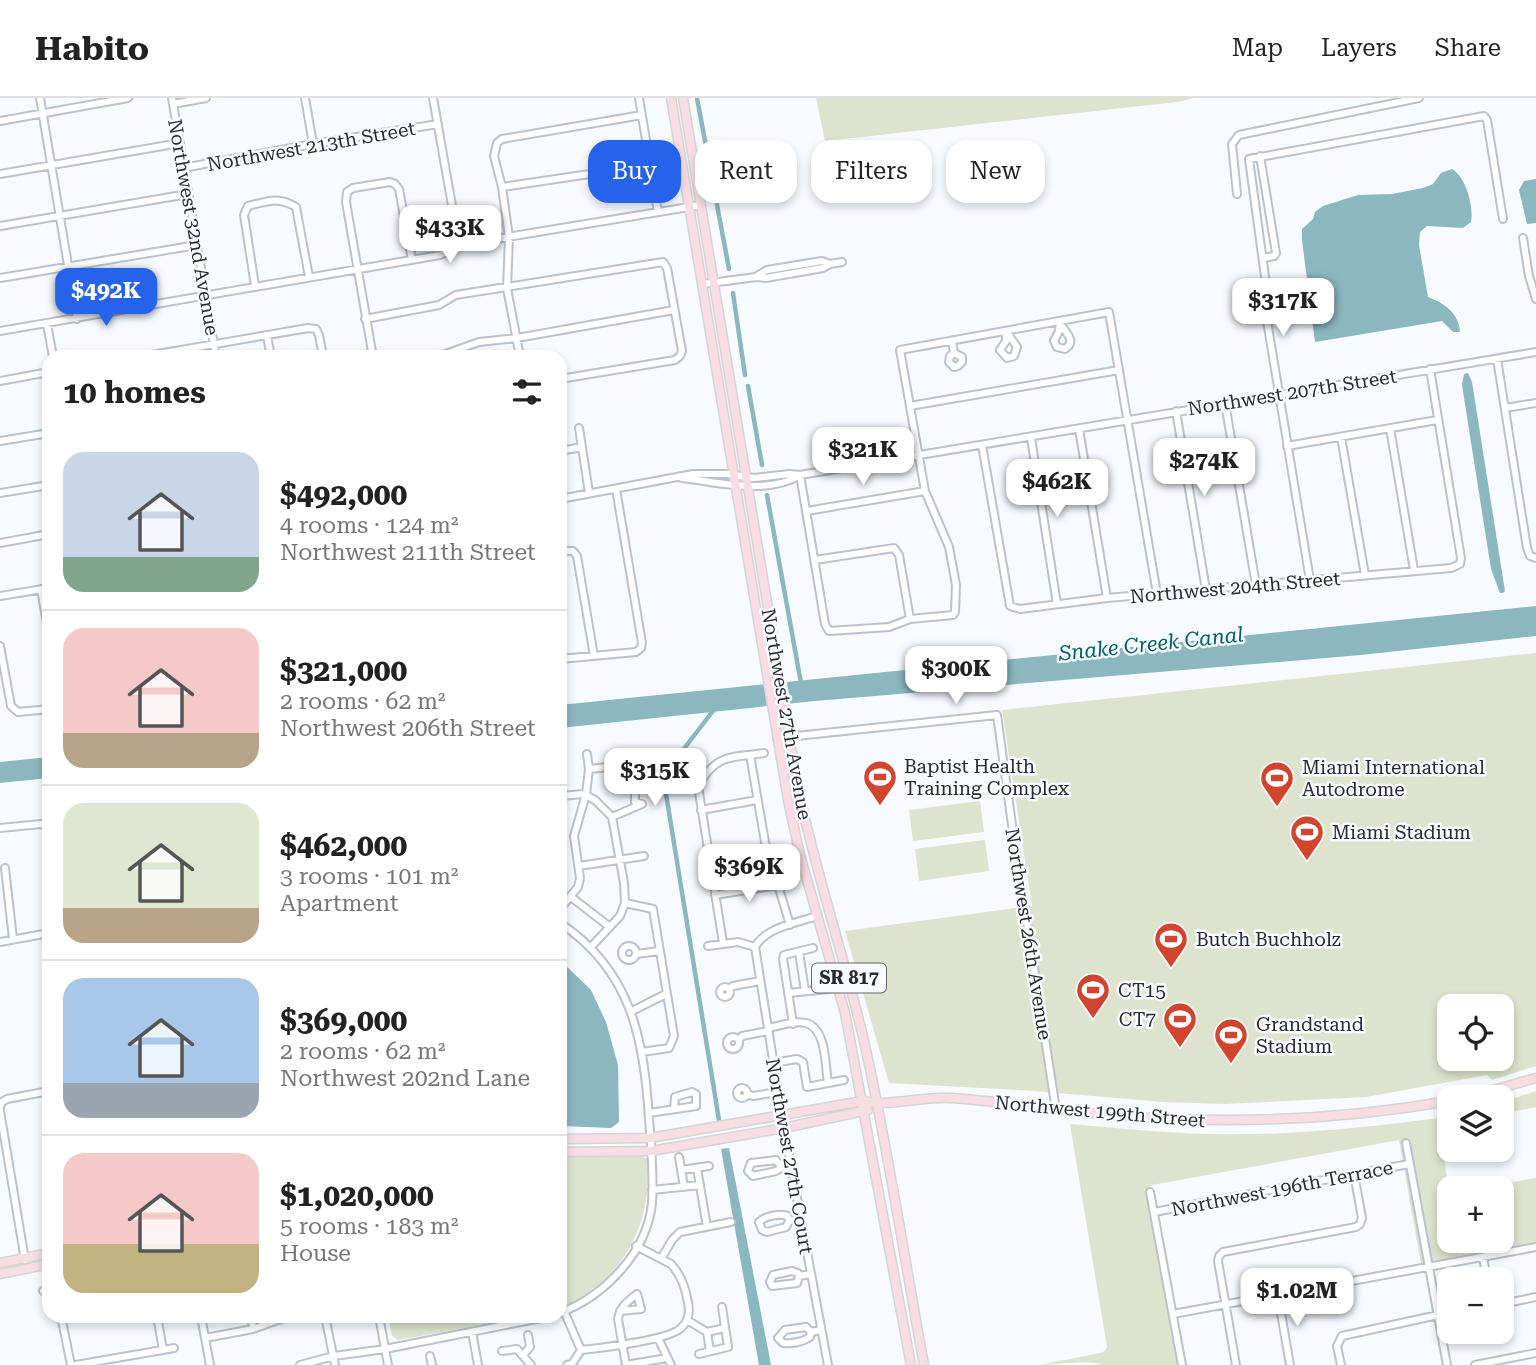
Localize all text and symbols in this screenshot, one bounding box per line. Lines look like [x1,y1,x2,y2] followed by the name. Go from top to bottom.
[35,29,149,68] text: Habito
[1232,34,1283,62] text: Map
[1321,34,1397,62] text: Layers
[1435,34,1501,62] text: Share
[163,117,224,337] street label: Northwest 32nd Avenue
[205,117,417,176] street label: Northwest 213th Street
[588,140,681,203] chip: Buy
[695,140,797,203] chip: Rent
[811,140,932,203] chip: Filters
[946,140,1045,203] chip: New
[401,206,499,265] pin: $433K
[415,214,485,241] text: $433K
[57,268,155,328] pin: $492K
[71,277,141,304] text: $492K
[1234,278,1332,338] pin: $317K
[1248,287,1318,314] text: $317K
[1186,365,1398,420] street label: Northwest 207th Street
[508,373,546,411] icon: filters
[63,375,206,410] text: 10 homes
[814,428,912,487] pin: $321K
[828,436,898,463] text: $321K
[1155,438,1253,498] pin: $274K
[1169,447,1239,474] text: $274K
[1008,460,1106,519] pin: $462K
[1022,468,1092,495] text: $462K
[280,477,407,512] text: $492,000
[119,480,203,564] icon: home
[280,512,458,539] text: 4 rooms · 124 m²
[280,539,536,566] text: Northwest 211th Street
[1129,567,1341,608] street label: Northwest 204th Street
[757,607,816,822] street label: Northwest 27th Avenue
[1056,622,1245,666] water label: Snake Creek Canal
[907,646,1005,706] pin: $300K
[280,653,407,688] text: $321,000
[921,655,991,682] text: $300K
[119,656,203,740] icon: home
[280,688,446,715] text: 2 rooms · 62 m²
[280,715,536,742] text: Northwest 206th Street
[606,748,704,808] pin: $315K
[904,755,1069,800] place label: Baptist Health Training Complex
[1302,756,1485,801] place label: Miami International Autodrome
[620,757,690,784] text: $315K
[861,758,899,807] sports icon: Baptist Health Training Complex
[1258,759,1296,808] sports icon: Miami International Autodrome
[1288,813,1326,862] sports icon: Miami Stadium
[1332,821,1471,844] place label: Miami Stadium
[1000,826,1057,1042] street label: Northwest 26th Avenue
[280,828,407,863] text: $462,000
[119,831,203,915] icon: home
[700,844,798,904] pin: $369K
[714,853,784,880] text: $369K
[280,863,458,890] text: 3 rooms · 101 m²
[280,890,399,917] text: Apartment
[1152,920,1190,969] sports icon: Butch Buchholz
[1196,928,1341,951] place label: Butch Buchholz
[812,964,886,992] road number: SR 817
[1074,971,1112,1020] sports icon: CT15
[1118,979,1166,1002] place label: CT15
[1437,994,1514,1344] map controls
[1437,994,1514,1071] button: locate
[1161,1000,1199,1049] sports icon: CT7
[280,1003,407,1038] text: $369,000
[119,1006,203,1090] icon: home
[1119,1008,1156,1031] place label: CT7
[1256,1013,1364,1058] place label: Grandstand Stadium
[1212,1016,1250,1065] sports icon: Grandstand Stadium
[280,1038,446,1065] text: 2 rooms · 62 m²
[761,1056,818,1256] street label: Northwest 27th Court
[280,1065,530,1092] text: Northwest 202nd Lane
[1437,1085,1514,1162] button: layers
[994,1091,1206,1132] street label: Northwest 199th Street
[1169,1156,1395,1221] street label: Northwest 196th Terrace
[1437,1176,1514,1253] button: +
[280,1178,434,1213] text: $1,020,000
[119,1181,203,1265] icon: home
[280,1213,458,1240] text: 5 rooms · 183 m²
[280,1240,351,1267] text: House
[1437,1267,1514,1344] button: −
[1240,1268,1354,1328] pin: $1.02M
[1257,1277,1337,1304] text: $1.02M

